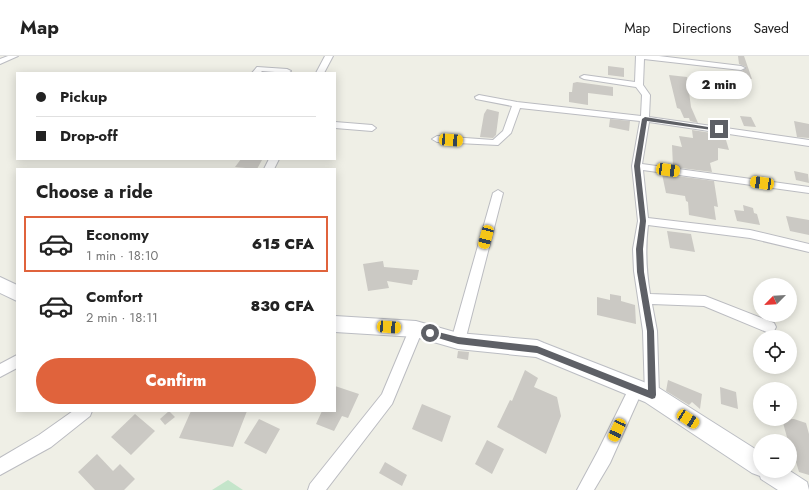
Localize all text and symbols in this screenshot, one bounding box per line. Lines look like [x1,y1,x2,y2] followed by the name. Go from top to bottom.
[20,14,59,41] text: Map
[624,18,650,38] text: Map
[672,18,732,38] text: Directions
[754,18,789,38] text: Saved
[686,71,752,99] callout: 2 min
[702,75,736,94] text: 2 min
[60,86,107,108] text: Pickup
[710,120,728,138] route end
[60,125,118,147] text: Drop-off
[439,133,463,147] car
[655,162,681,178] car
[749,175,775,191] car
[36,179,153,205] text: Choose a ride
[86,224,149,246] text: Economy
[477,224,495,250] car
[38,226,74,262] icon: car
[252,233,314,255] text: 615 CFA
[86,246,158,265] text: 1 min · 18:10
[753,278,797,322] north arrow
[753,278,797,478] map controls
[86,286,143,308] text: Comfort
[38,288,74,324] icon: car
[250,295,314,317] text: 830 CFA
[86,308,158,327] text: 2 min · 18:11
[377,320,401,334] car
[421,324,439,342] route start
[753,330,797,374] button: locate
[36,358,316,404] button: Confirm
[753,382,797,426] button: +
[675,407,701,431] car
[606,417,628,443] car
[753,434,797,478] button: −

